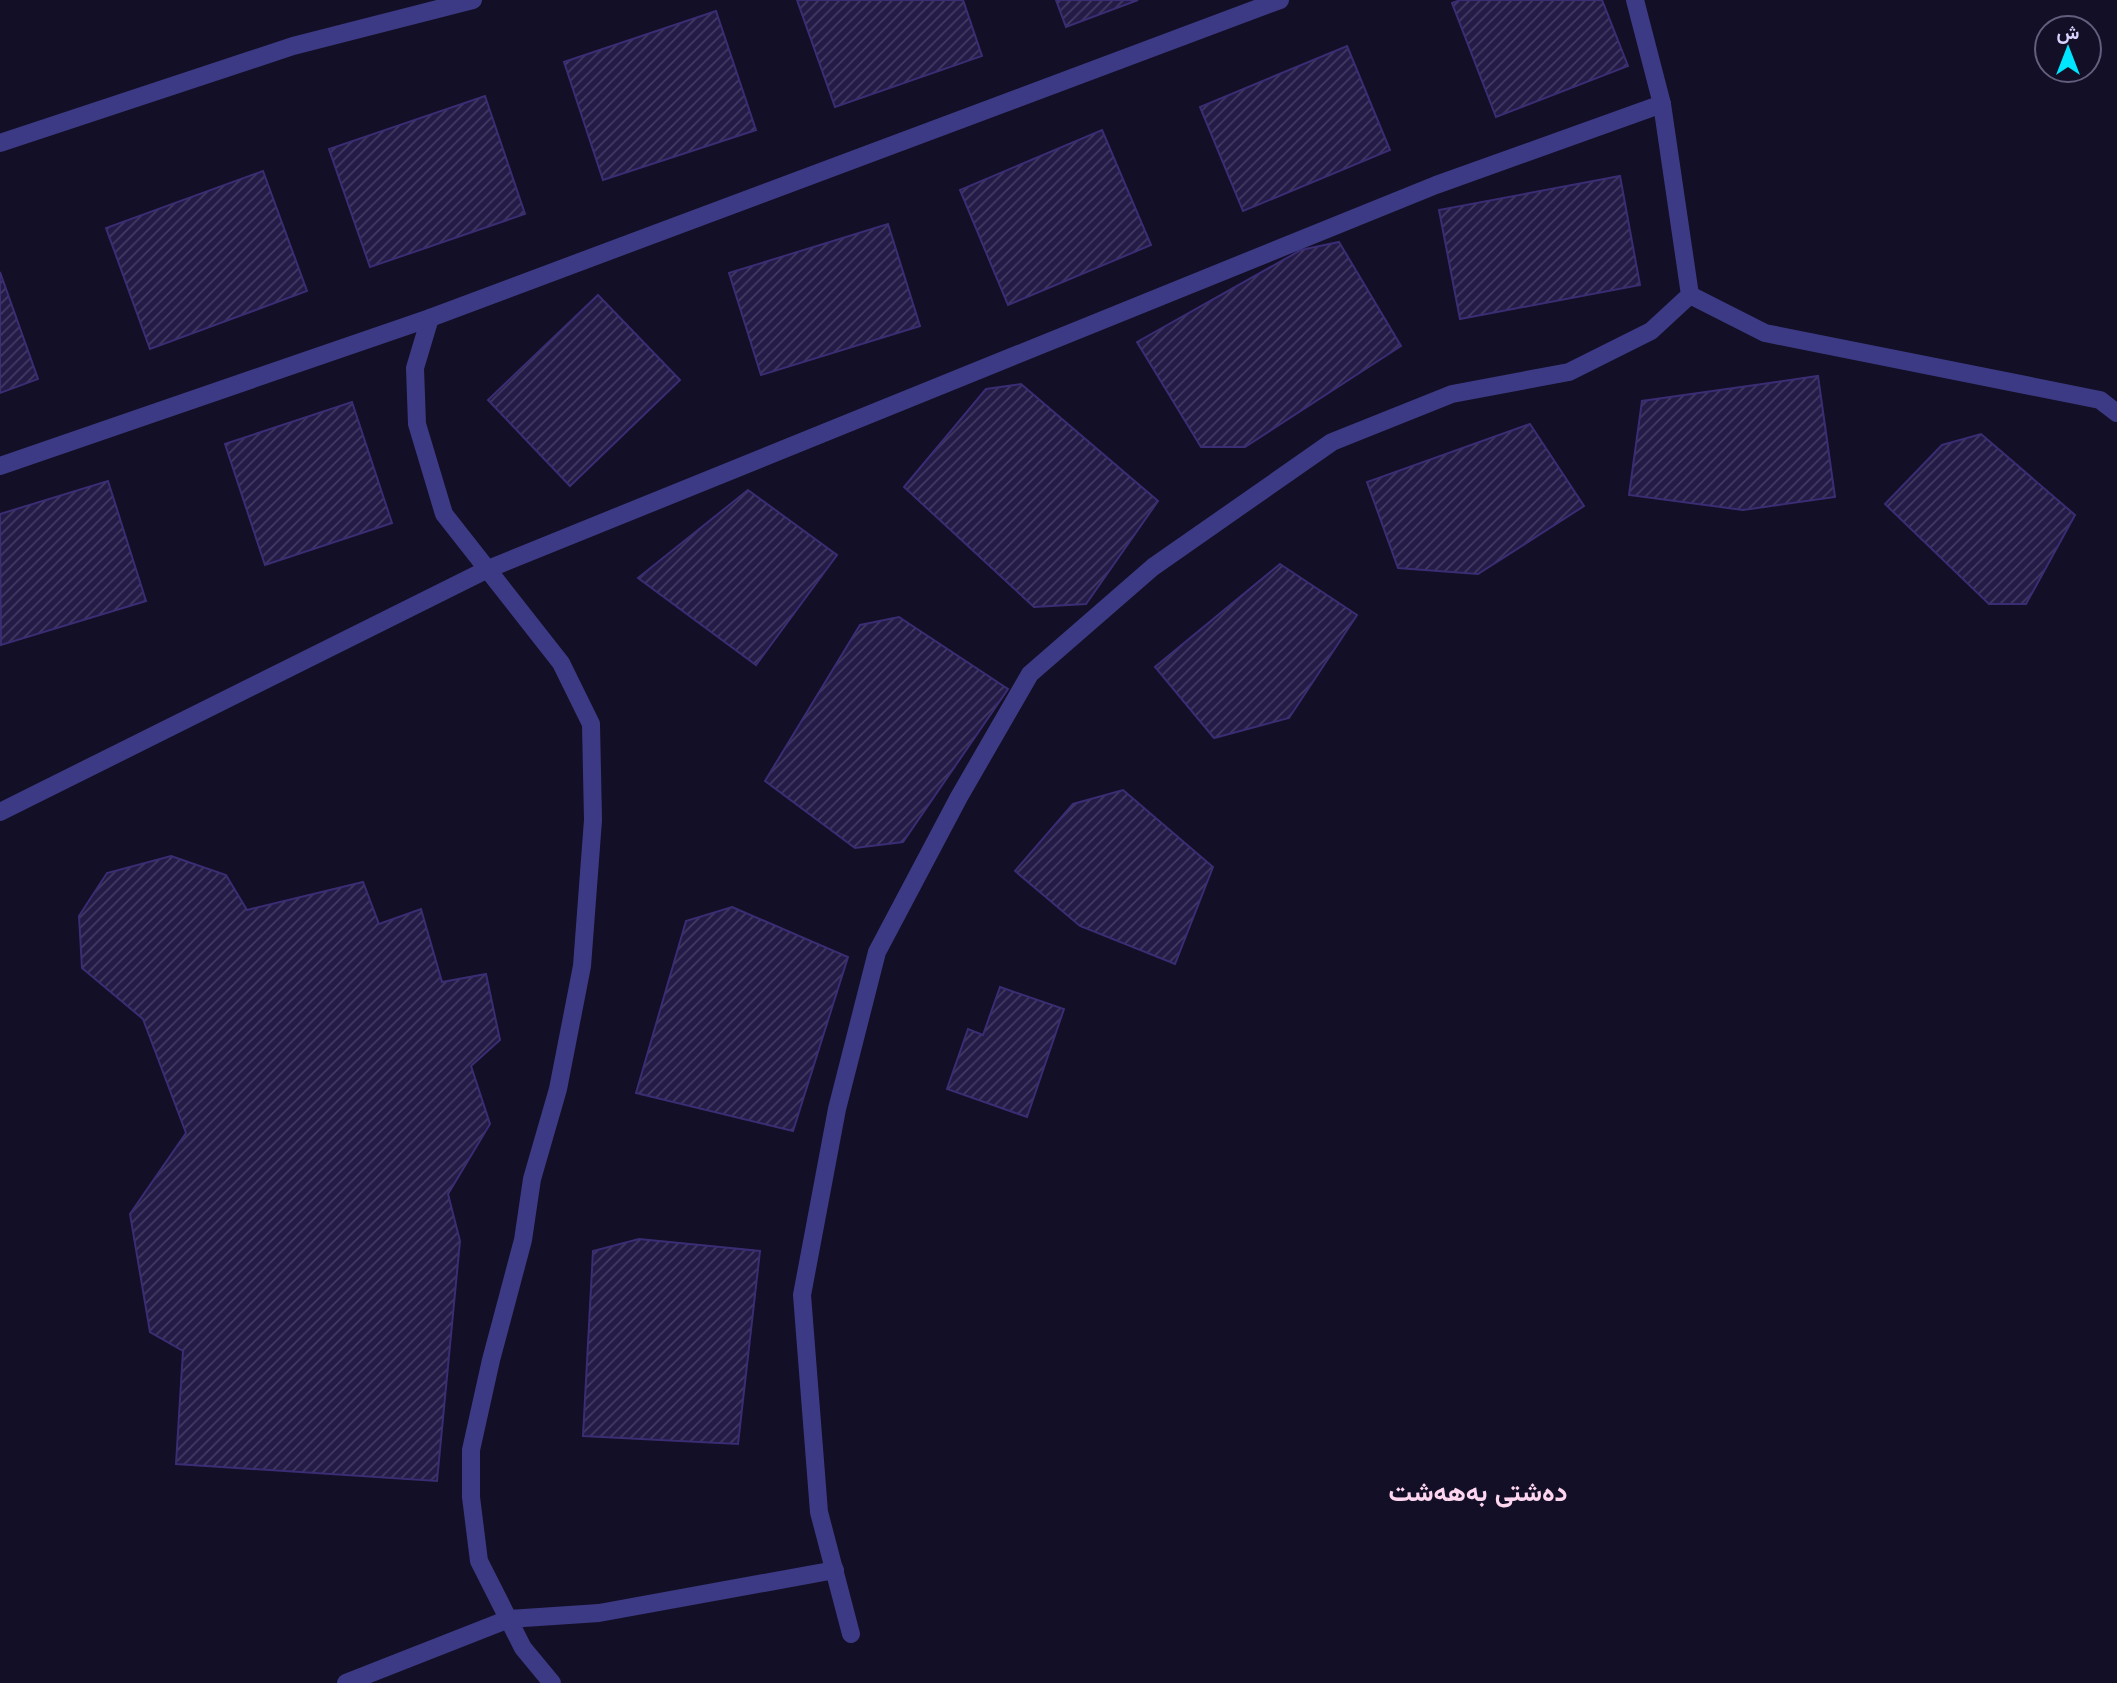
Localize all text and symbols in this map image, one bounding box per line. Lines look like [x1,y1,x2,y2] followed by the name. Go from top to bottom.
[2033,14,2103,84] north arrow
[2057,22,2080,44] text: ش
[1388,1477,1568,1508] district label: ده‌شتی به‌هه‌شت

